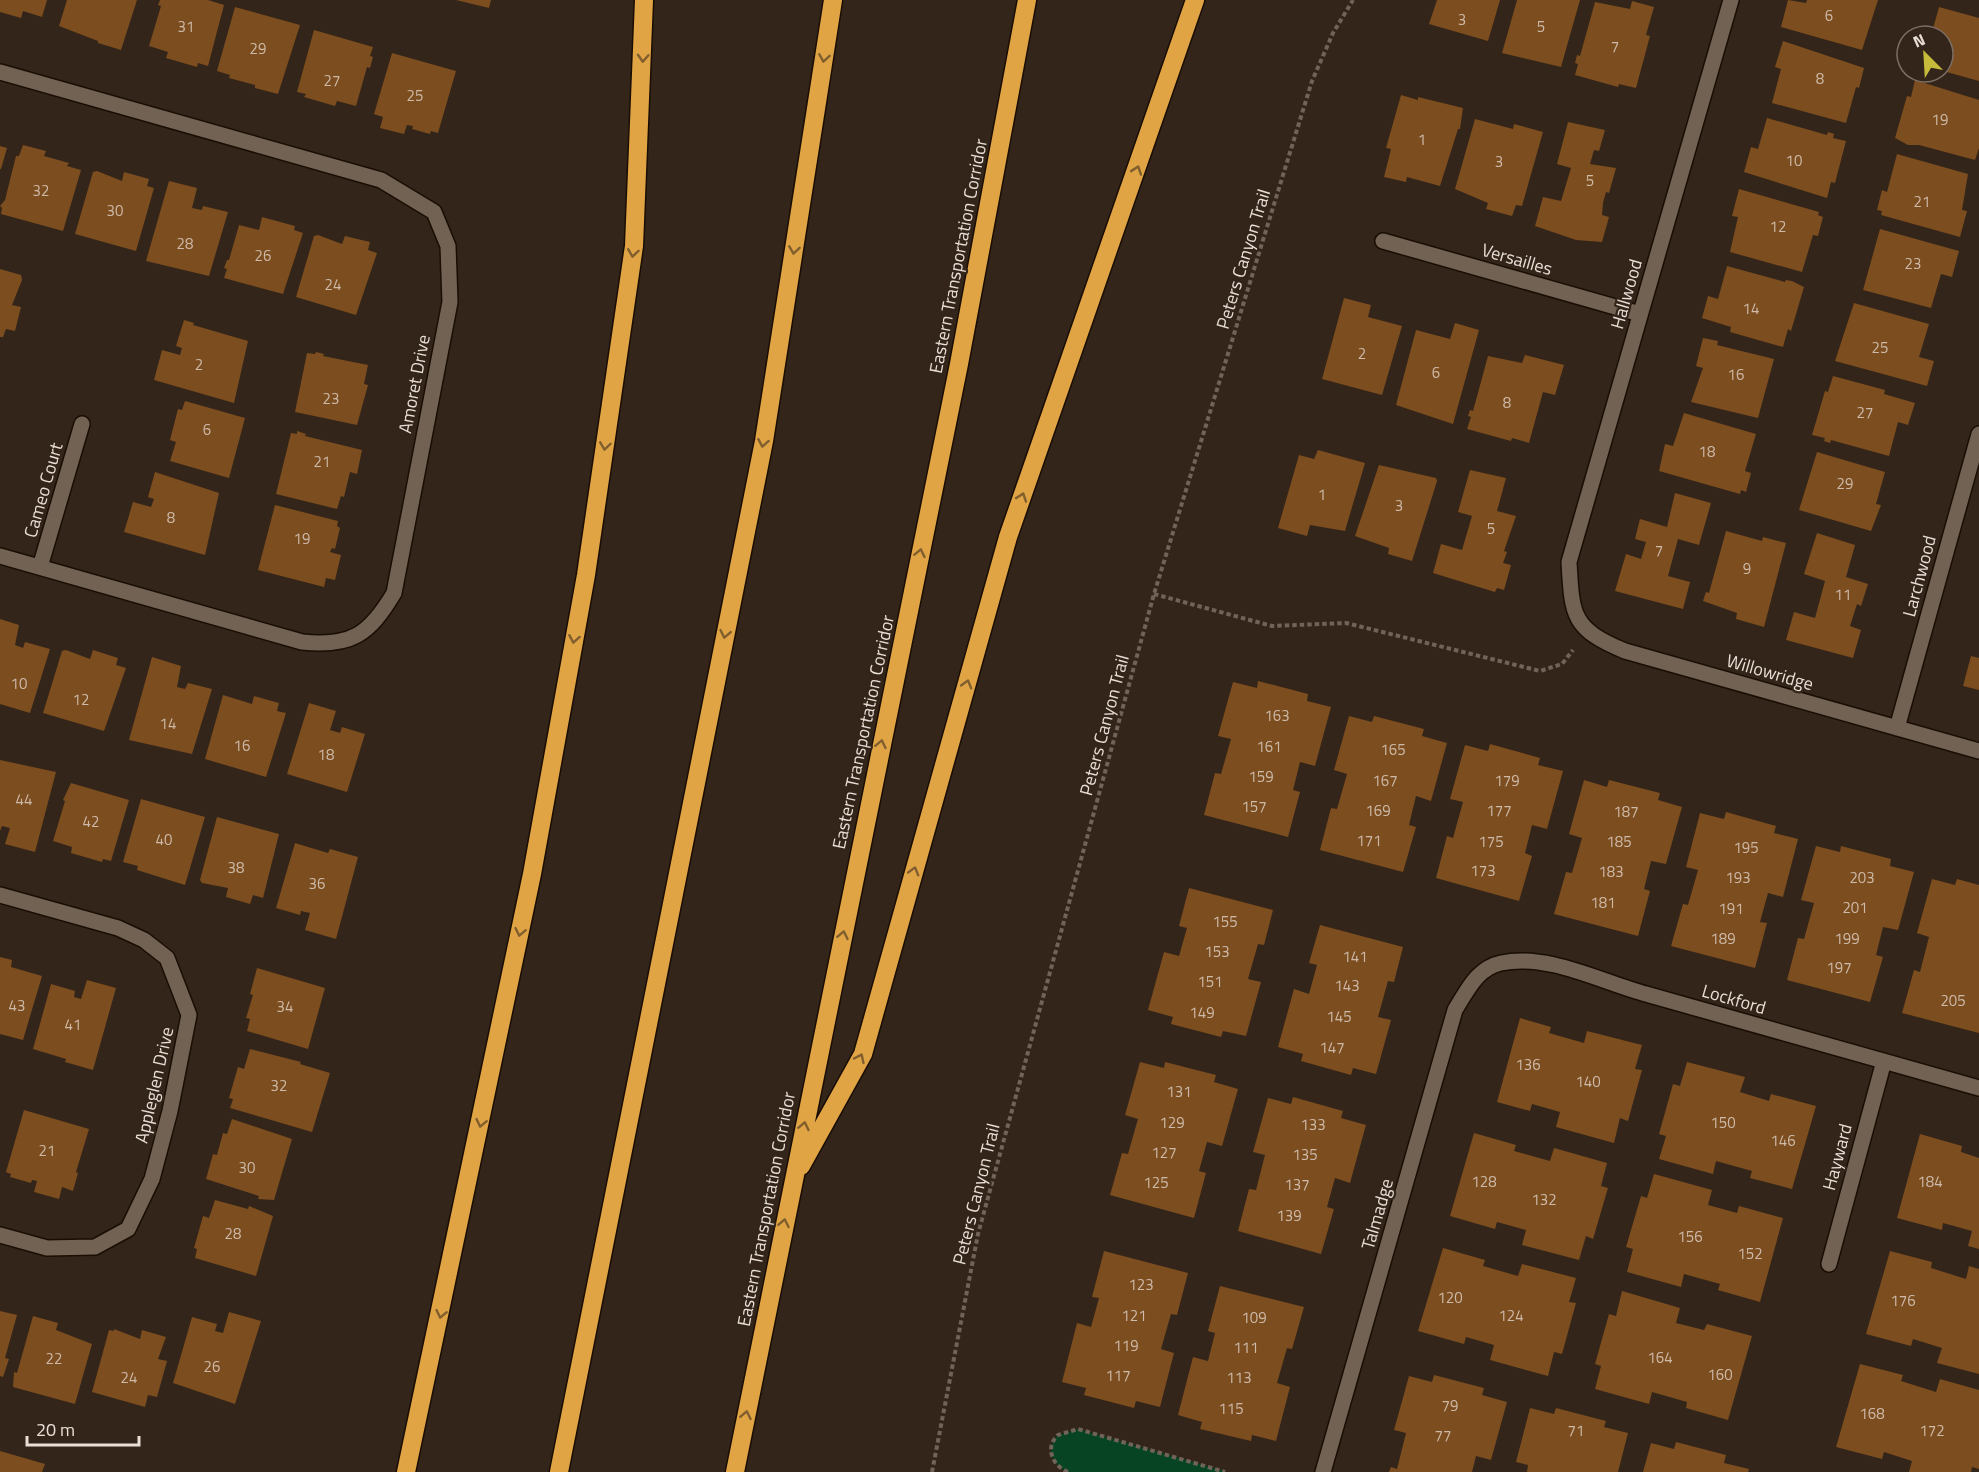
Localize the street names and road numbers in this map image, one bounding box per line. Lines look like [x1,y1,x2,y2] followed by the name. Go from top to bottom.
[922,136,994,376] street label: Eastern Transportation Corridor
[1209,186,1277,332] street label: Peters Canyon Trail
[1479,236,1555,282] street label: Versailles
[1603,256,1649,332] street label: Hallwood
[391,332,437,436] street label: Amoret Drive
[17,439,70,541] street label: Cameo Court
[1895,532,1943,620] street label: Larchwood
[825,613,901,851] street label: Eastern Transportation Corridor
[1723,647,1817,697] street label: Willowridge
[1072,652,1136,798] street label: Peters Canyon Trail
[1699,977,1769,1021] street label: Lockford
[128,1024,180,1146] street label: Appleglen Drive
[730,1089,802,1329] street label: Eastern Transportation Corridor
[945,1120,1007,1268] street label: Peters Canyon Trail
[1815,1121,1859,1193] street label: Hayward
[1354,1175,1400,1253] street label: Talmadge

